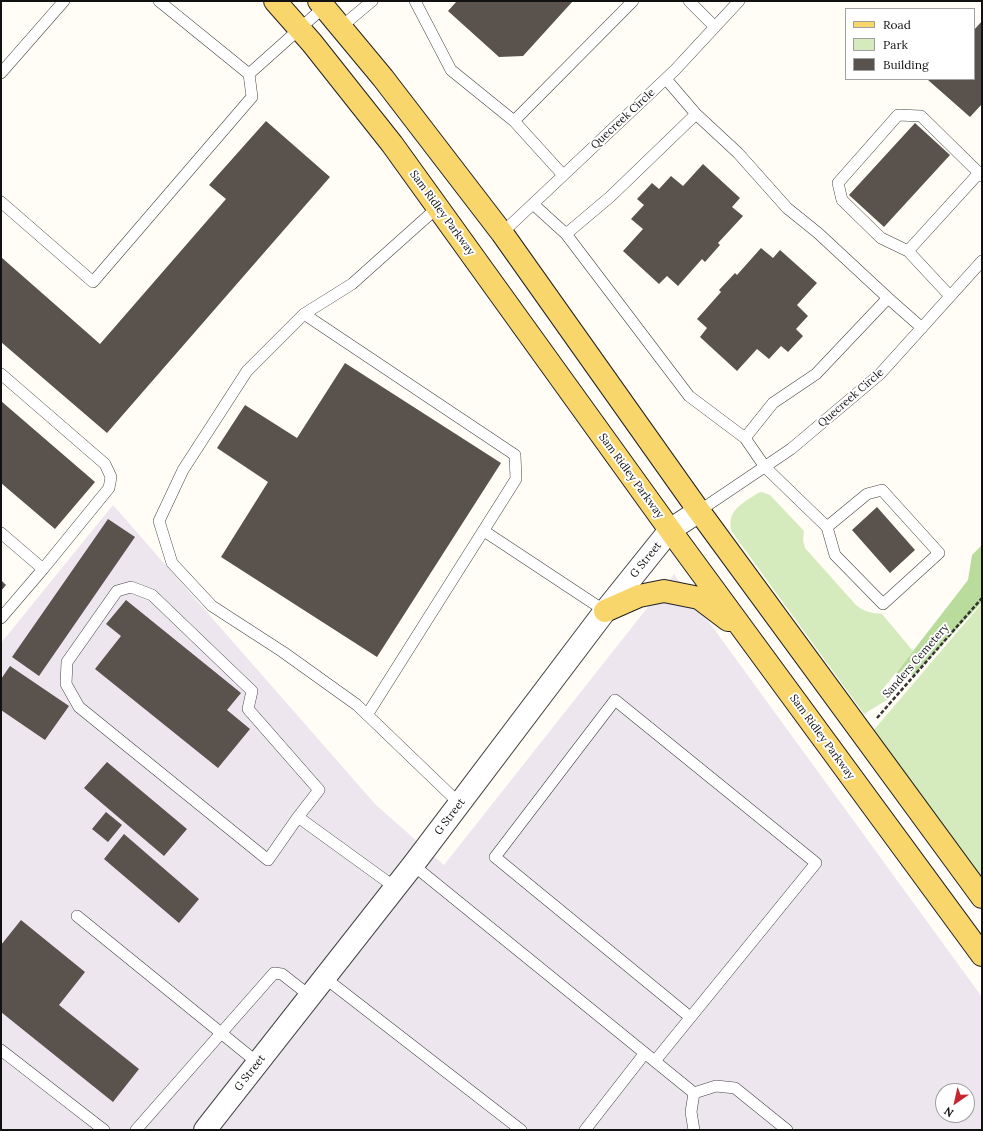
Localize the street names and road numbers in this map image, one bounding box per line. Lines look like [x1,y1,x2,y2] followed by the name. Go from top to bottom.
[588,86,658,152] street label: Quecreek Circle
[407,168,477,258] street label: Sam Ridley Parkway
[815,366,887,430] street label: Quecreek Circle
[596,431,666,521] street label: Sam Ridley Parkway
[628,539,664,581] street label: G Street
[880,621,952,701] street label: Sanders Cemetery
[787,692,857,782] street label: Sam Ridley Parkway
[432,796,468,838] street label: G Street
[232,1052,268,1094] street label: G Street

